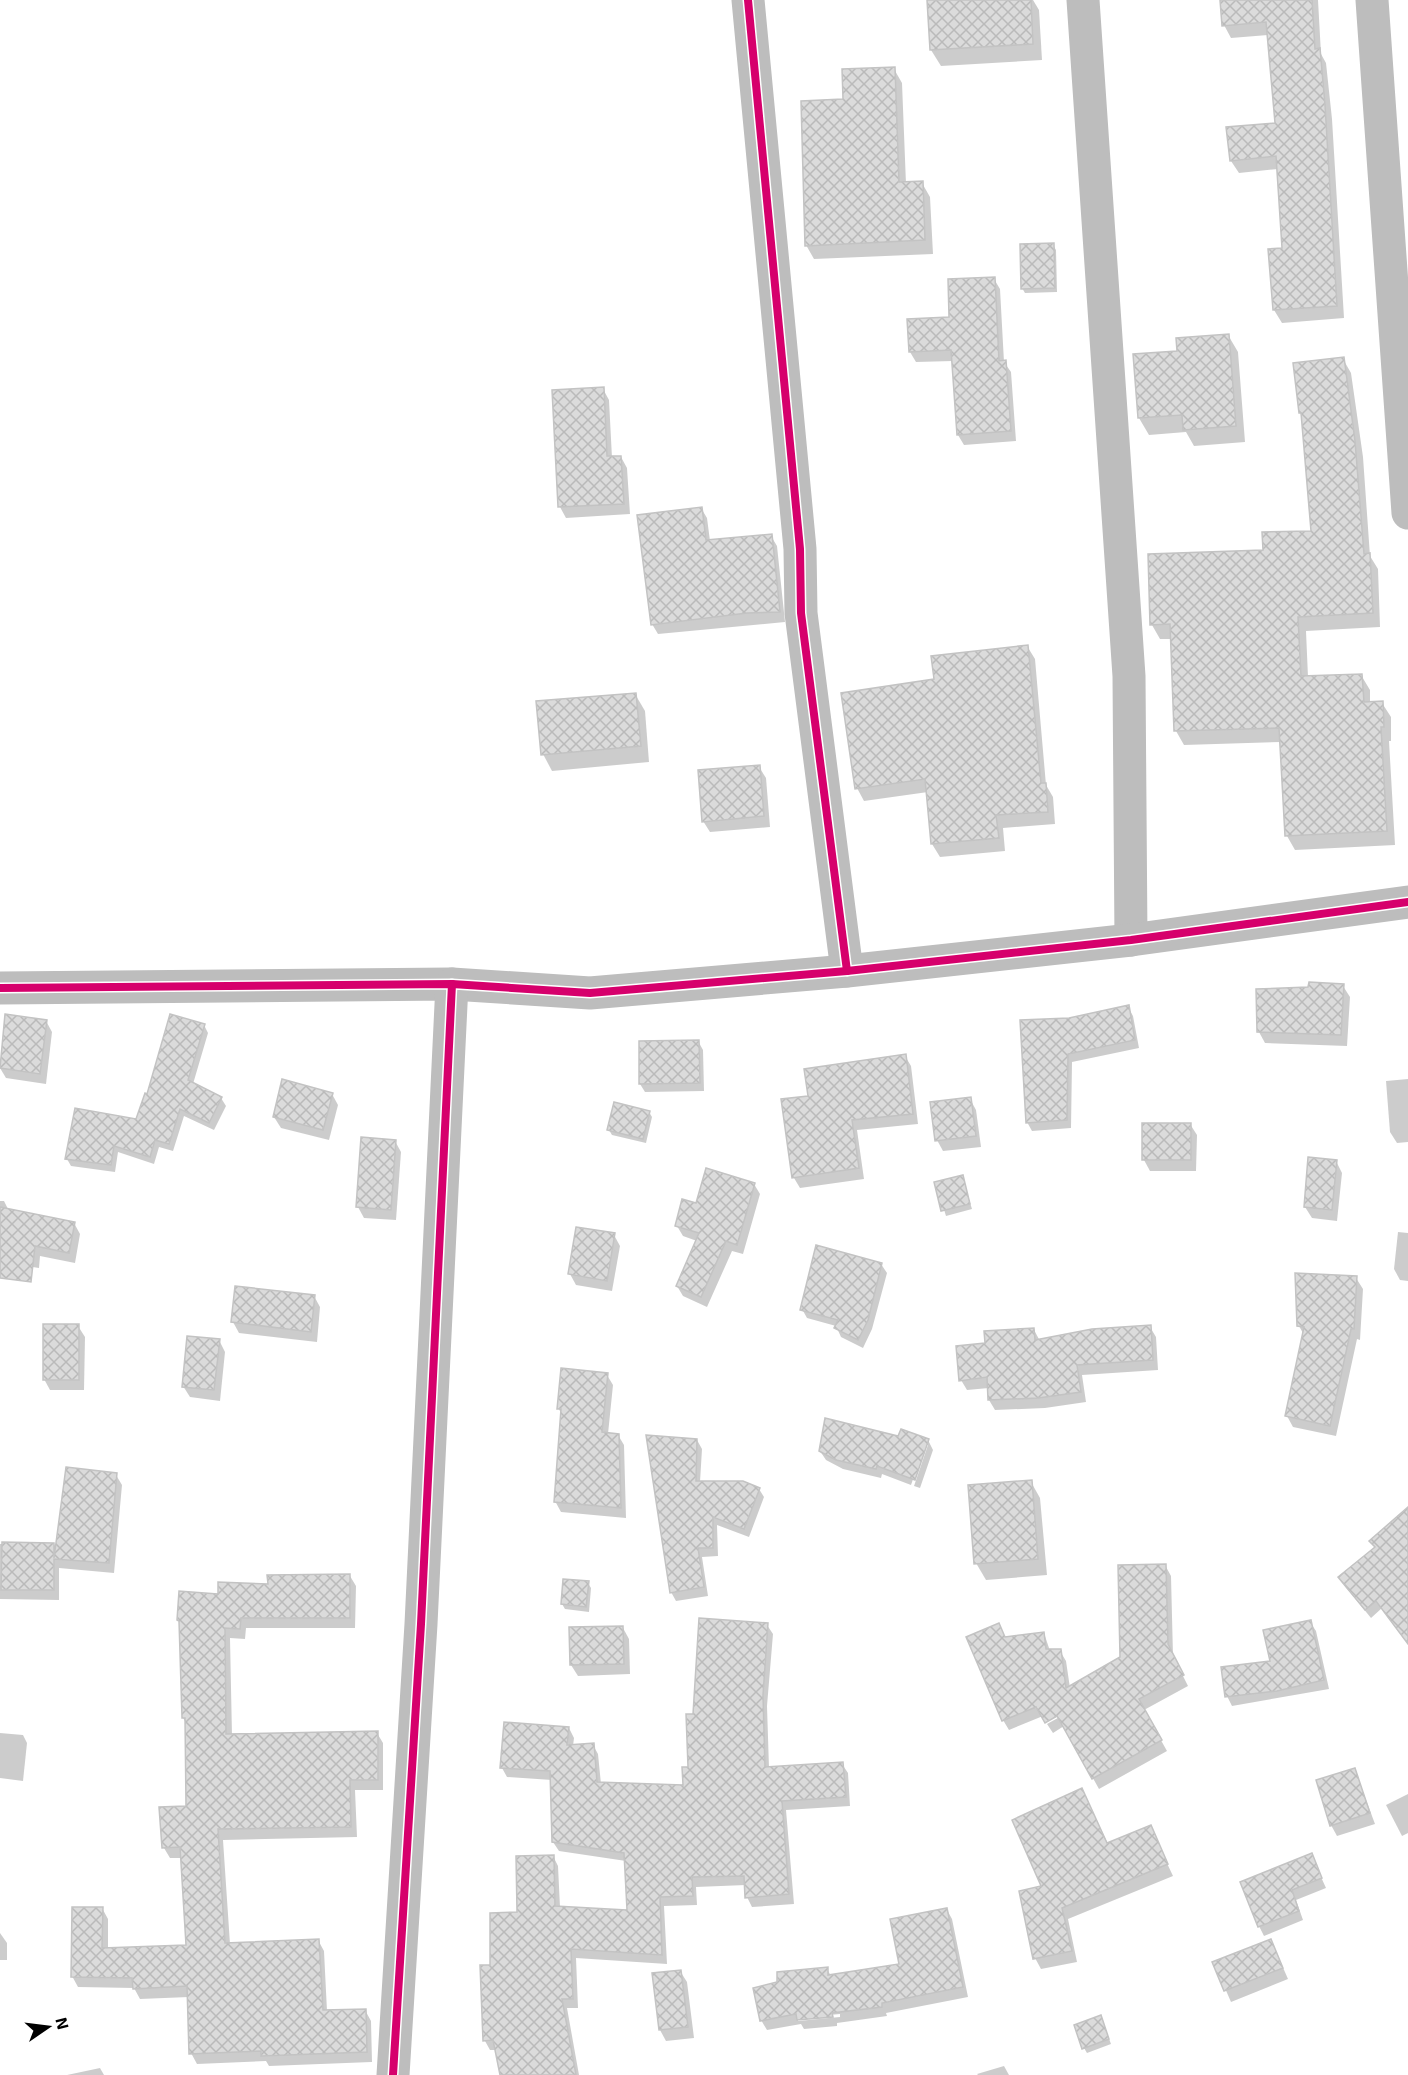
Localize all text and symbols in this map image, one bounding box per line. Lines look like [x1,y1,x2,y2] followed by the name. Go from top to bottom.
[18,1997,78,2057] north arrow
[52,2015,74,2031] text: N

